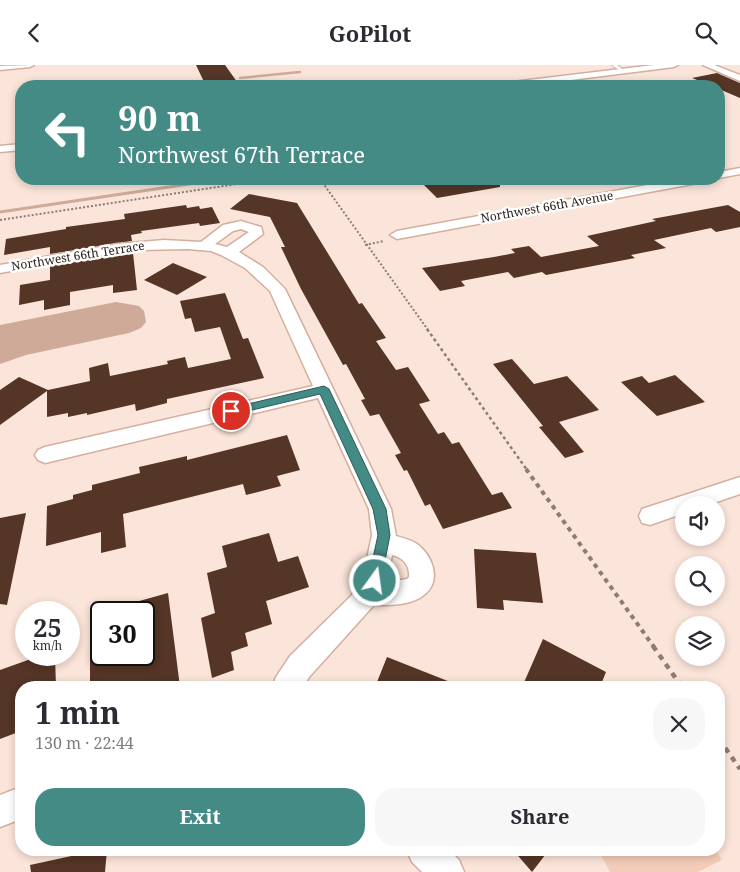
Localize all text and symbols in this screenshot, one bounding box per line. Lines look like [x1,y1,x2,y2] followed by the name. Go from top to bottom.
[329,18,411,48] text: GoPilot
[20,19,48,47] icon: back
[692,19,720,47] icon: search
[118,94,201,141] text: 90 m
[35,100,100,165] icon: left
[118,139,365,169] text: Northwest 67th Terrace
[479,186,615,227] street label: Northwest 66th Avenue
[10,237,146,274] street label: Northwest 66th Terrace
[210,390,252,432] pin
[217,397,245,425] icon: arrive
[675,496,725,666] map controls
[675,496,725,546] button: sound
[348,554,400,606] position arrow
[675,556,725,606] button: search
[90,601,155,666] speed limit sign: 30
[33,610,62,644] text: 25
[675,616,725,666] button: layers
[33,637,62,654] text: km/h
[35,692,120,733] text: 1 min
[653,698,705,750] button: close
[35,732,134,754] text: 130 m · 22:44
[35,788,365,846] button: Exit
[375,788,705,846] button: Share

